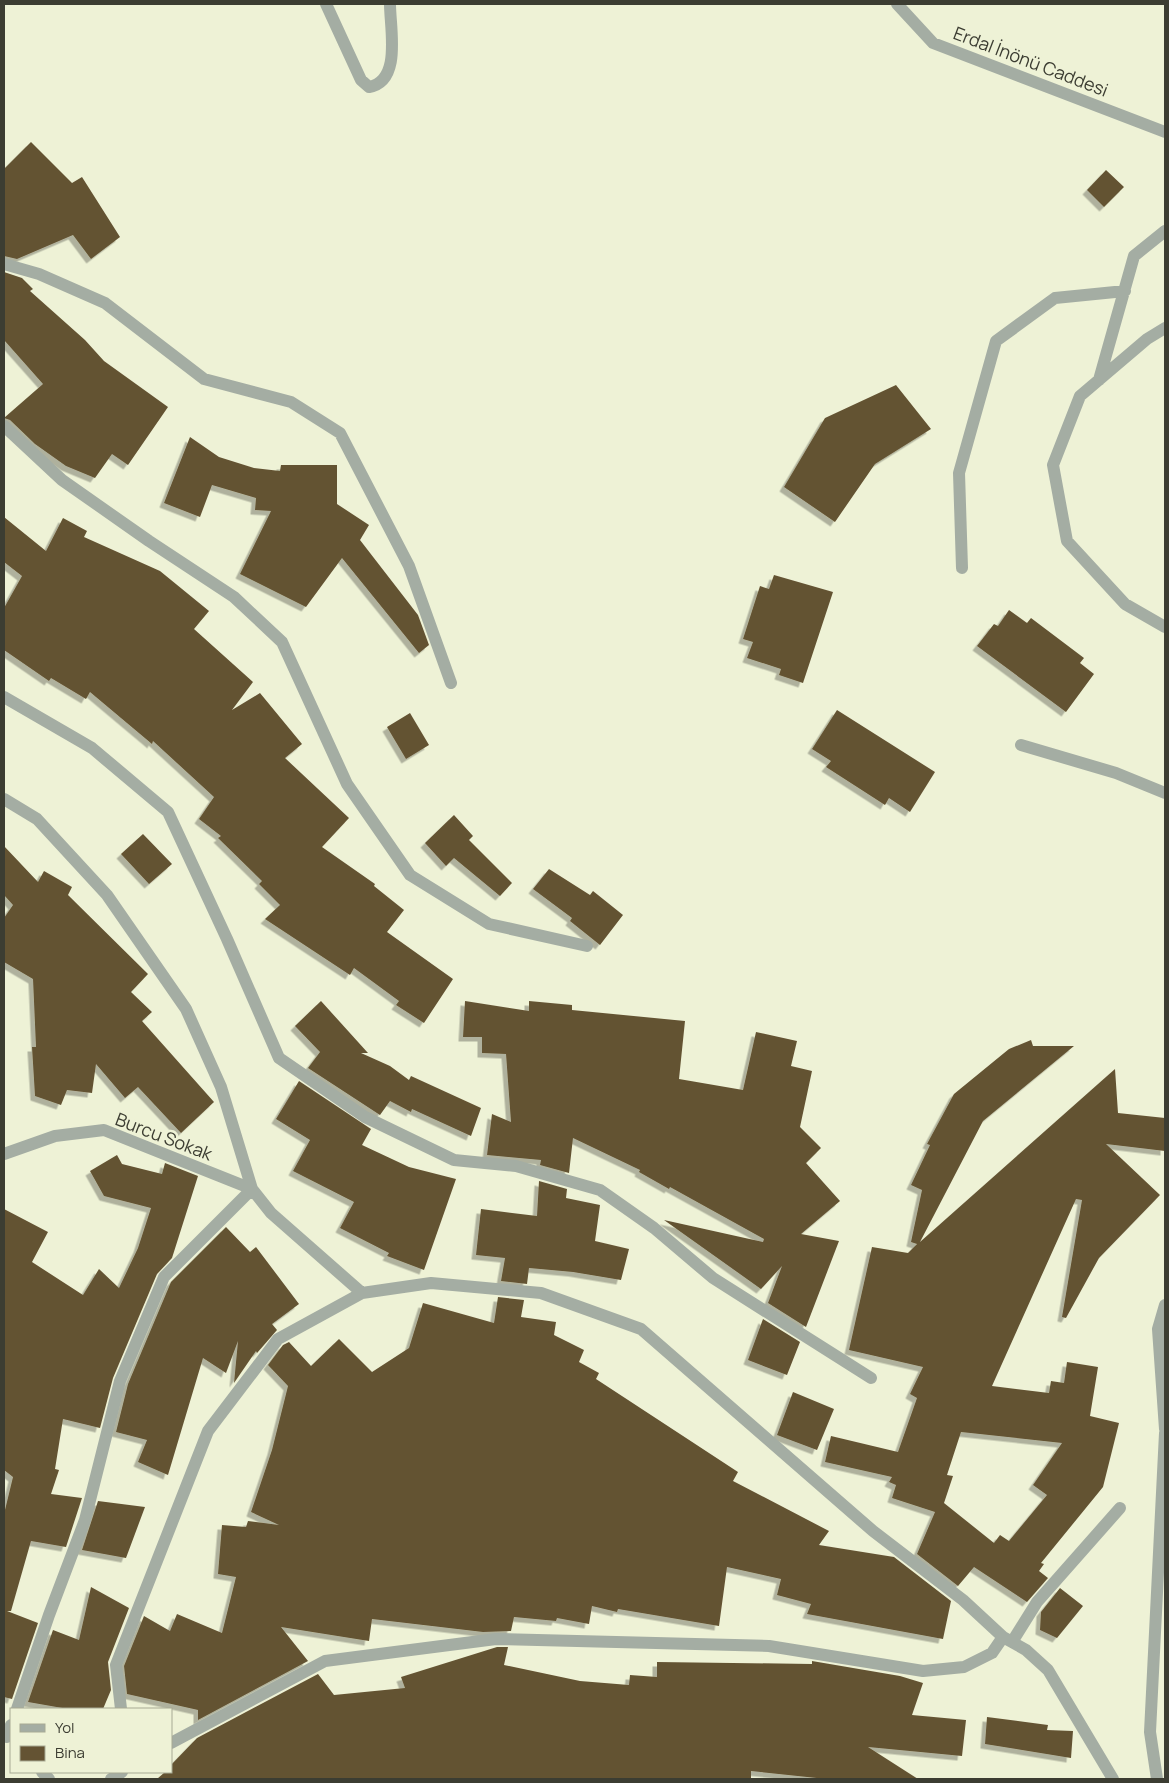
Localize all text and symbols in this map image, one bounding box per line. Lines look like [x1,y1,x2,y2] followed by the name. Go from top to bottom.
[950,20,1112,102] street label: Erdal İnönü Caddesi
[112,1107,217,1166] street label: Burcu Sokak
[10,1708,172,1773] legend
[55,1717,75,1738] text: Yol
[55,1742,85,1763] text: Bina

